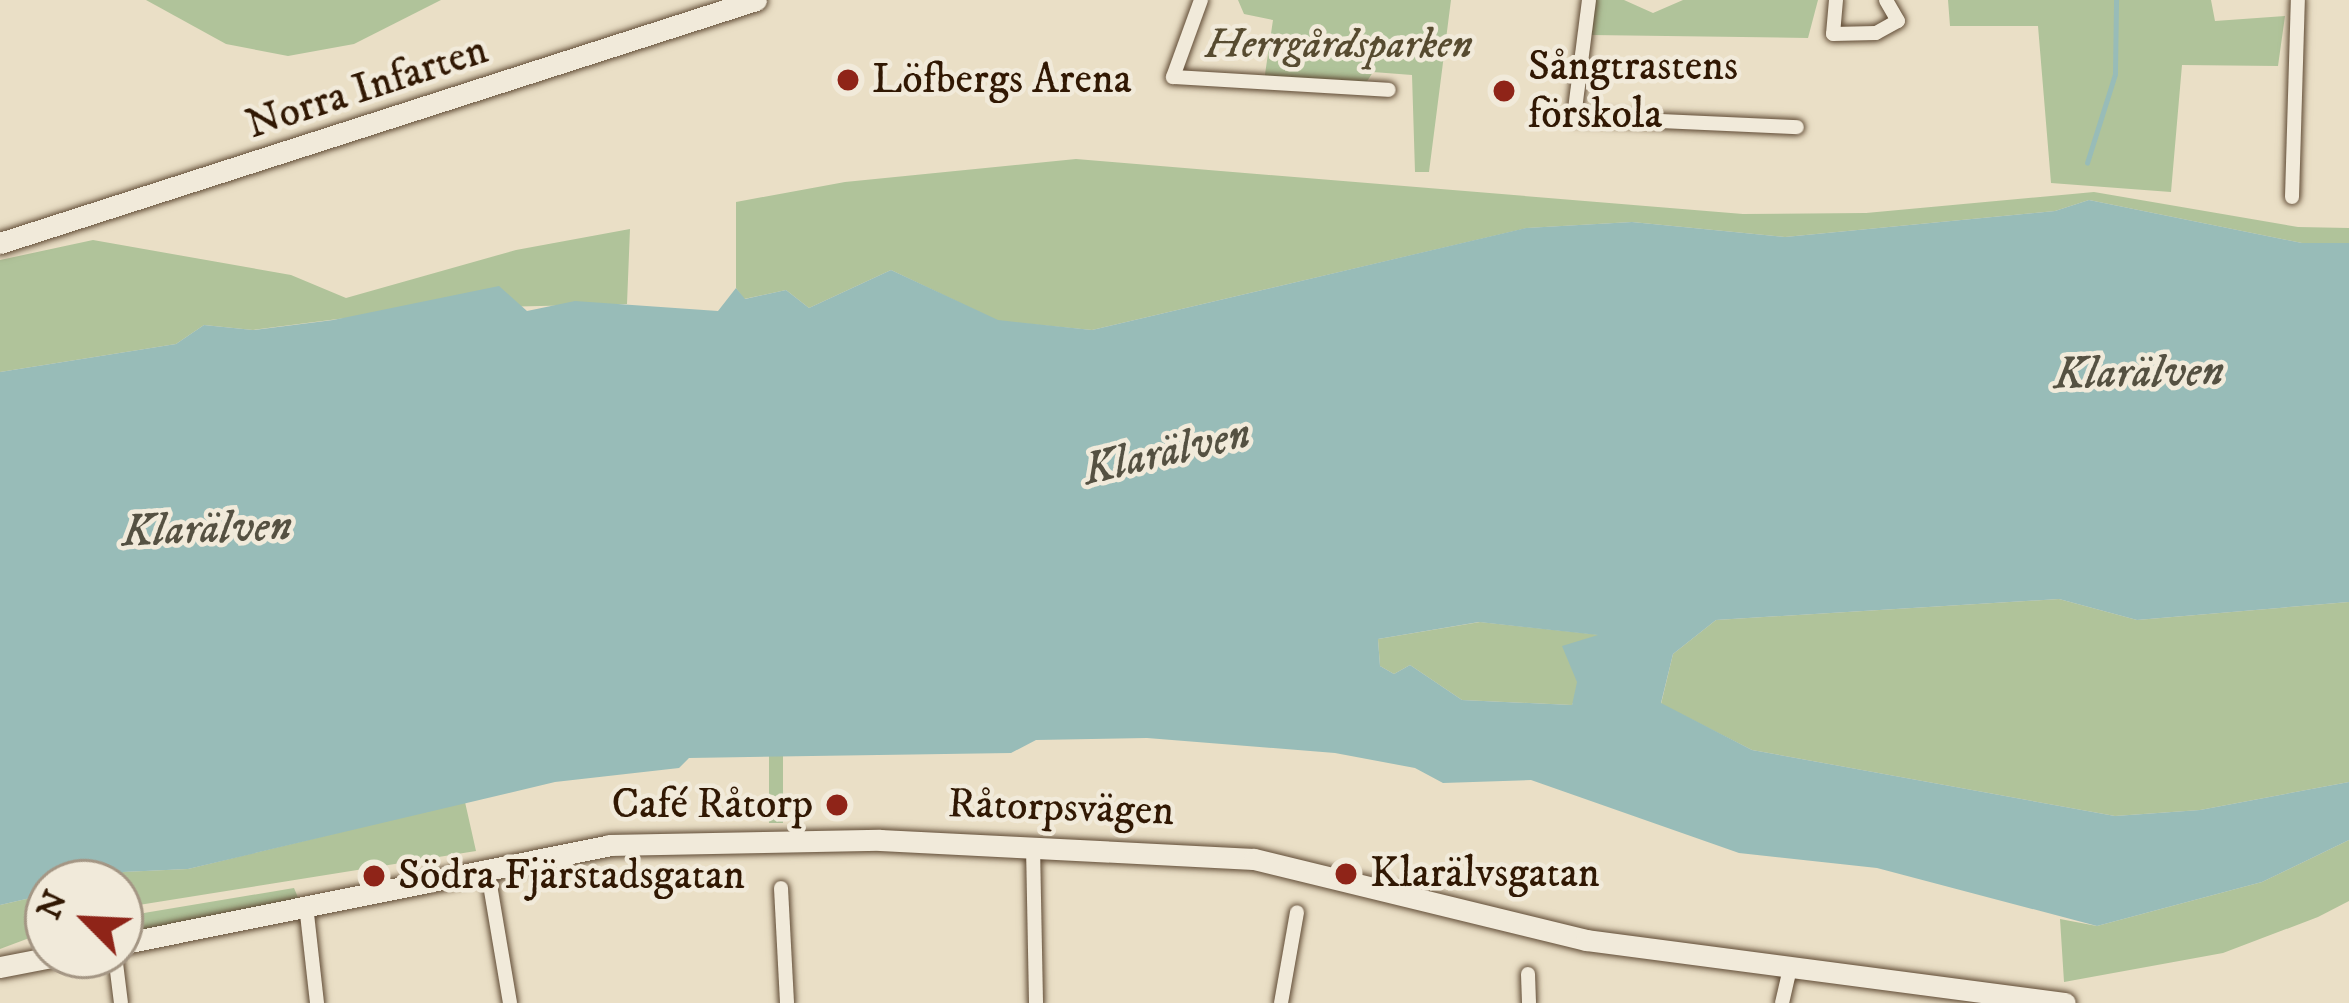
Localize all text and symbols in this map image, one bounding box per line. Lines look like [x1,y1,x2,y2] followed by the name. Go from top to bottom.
[1205,20,1473,70] park label: Herrgårdsparken
[240,25,494,151] street label: Norra Infarten
[1528,42,1738,140] place label: Sångtrastens förskola
[872,55,1132,105] place label: Löfbergs Arena
[835,67,861,93] marker: Löfbergs Arena
[1491,78,1517,104] marker: Sångtrastens förskola
[2053,346,2225,402] water label: Klarälven
[1078,408,1256,498] water label: Klarälven
[121,500,293,560] water label: Klarälven
[947,779,1175,837] street label: Råtorpsvägen
[611,780,813,830] place label: Café Råtorp
[824,792,850,818] marker: Café Råtorp
[1370,849,1600,899] place label: Klarälvsgatan
[398,851,745,901] place label: Södra Fjärstadsgatan
[24,859,144,979] north arrow
[1333,861,1359,887] marker: Klarälvsgatan
[361,863,387,889] marker: Södra Fjärstadsgatan
[29,885,78,926] text: N

